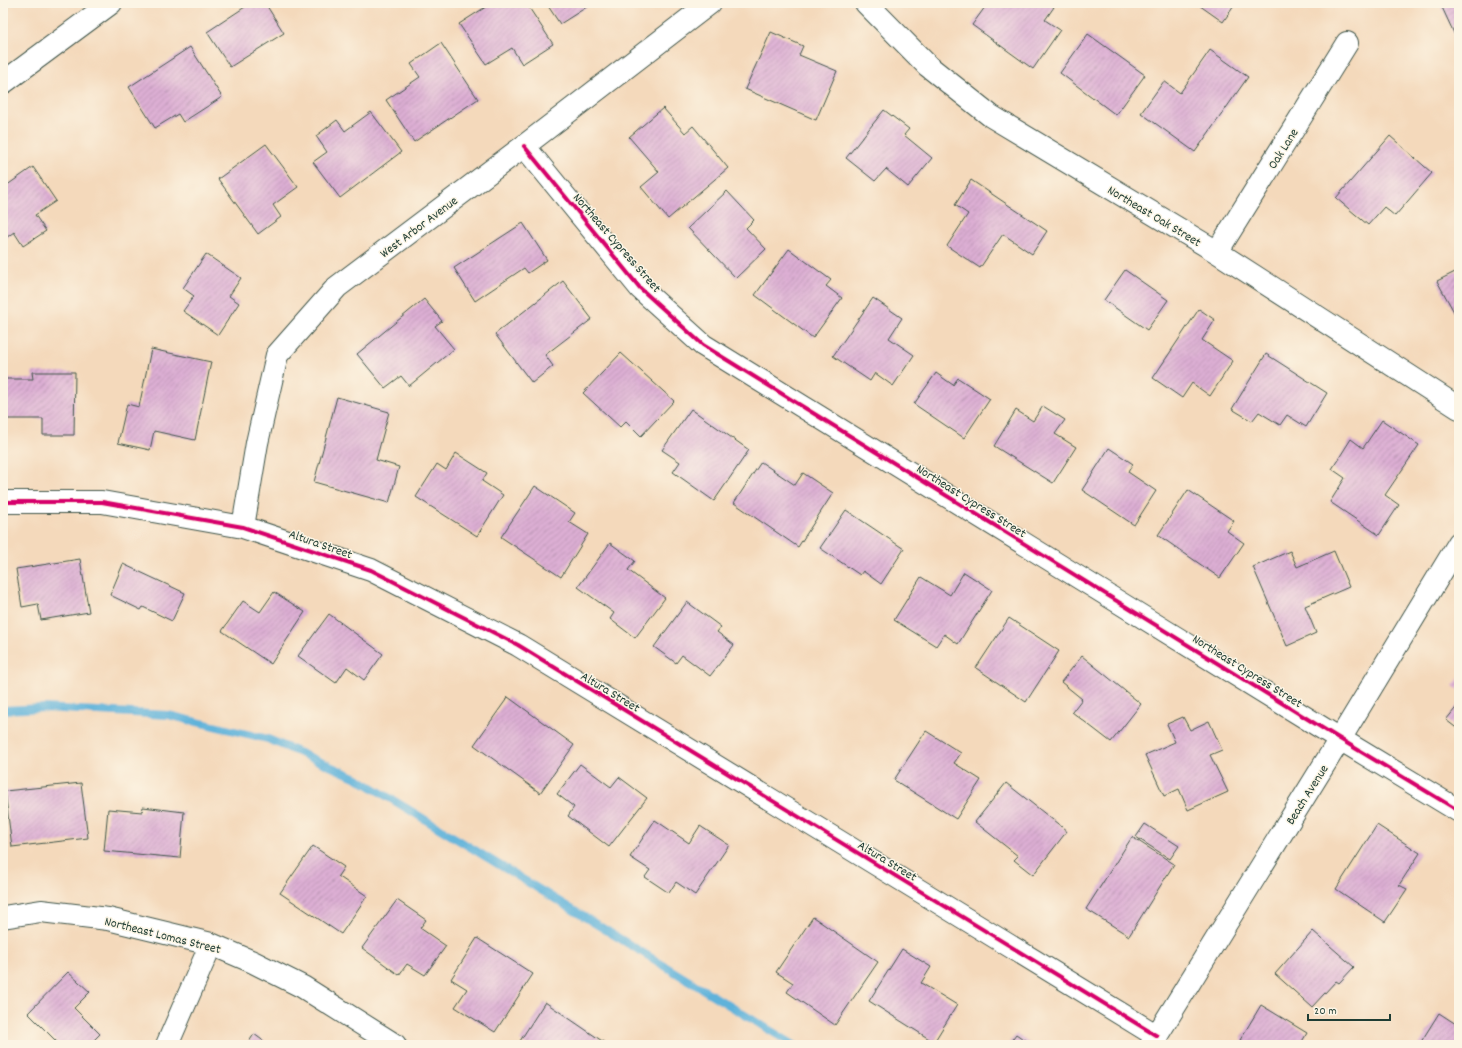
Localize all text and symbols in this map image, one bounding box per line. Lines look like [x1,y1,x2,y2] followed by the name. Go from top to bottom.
[1264,125,1304,173] street label: Oak Lane
[1103,182,1204,253] street label: Northeast Oak Street
[567,190,665,298] street label: Northeast Cypress Street
[377,192,463,264] street label: West Arbor Avenue
[912,461,1030,544] street label: Northeast Cypress Street
[286,526,355,565] street label: Altura Street
[1188,631,1306,714] street label: Northeast Cypress Street
[576,668,643,718] street label: Altura Street
[1282,761,1334,829] street label: Beach Avenue
[853,837,920,887] street label: Altura Street
[102,913,223,960] street label: Northeast Lomas Street
[1308,996,1390,1022] scale bar
[1314,1003,1337,1020] text: 20 m

